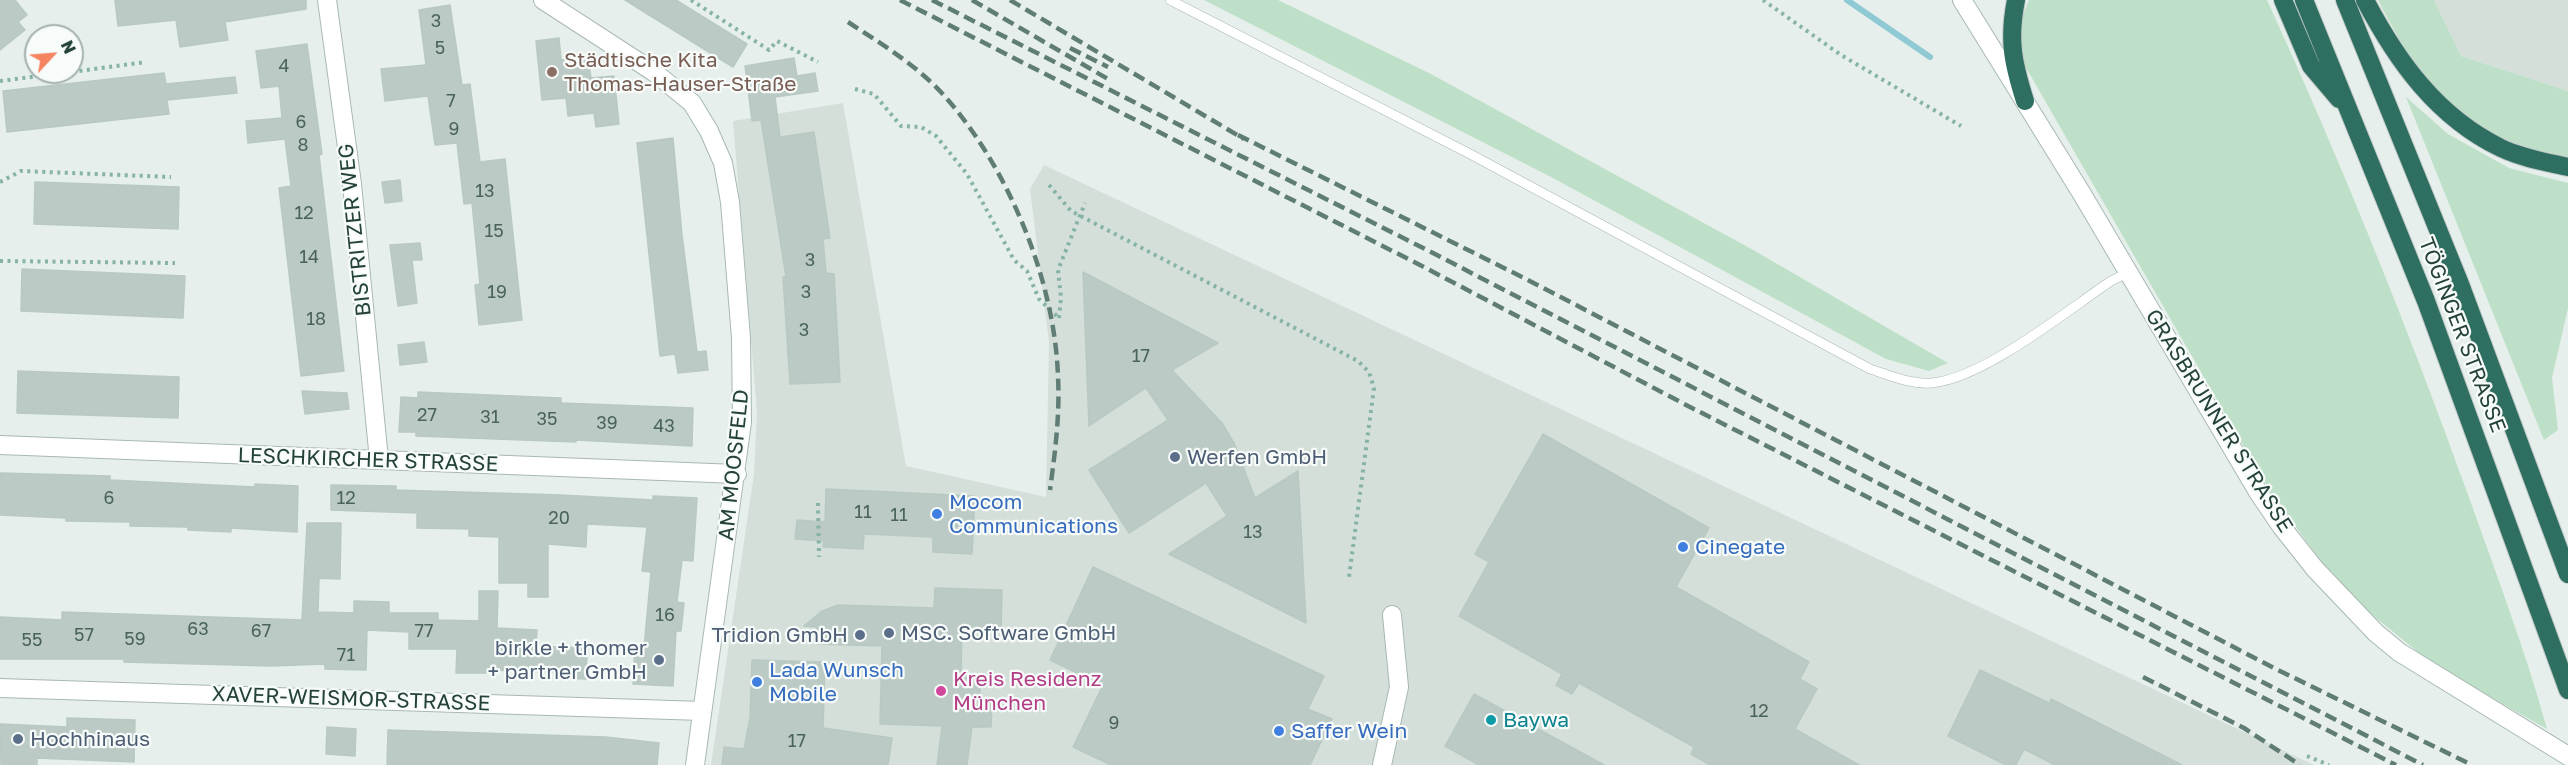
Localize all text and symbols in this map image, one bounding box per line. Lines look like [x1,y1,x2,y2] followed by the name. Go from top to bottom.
[431,10,441,32] house number: 3
[24,24,84,84] north arrow
[57,37,80,57] text: N
[435,37,445,59] house number: 5
[564,47,796,97] place label: Städtische Kita Thomas-Hauser-Straße
[279,55,289,77] house number: 4
[545,65,559,79] marker: Städtische Kita Thomas-Hauser-Straße
[446,90,456,112] house number: 7
[296,111,306,133] house number: 6
[449,118,459,140] house number: 9
[298,134,308,156] house number: 8
[333,142,377,318] street label: BISTRITZER WEG
[475,180,495,202] house number: 13
[294,202,314,224] house number: 12
[484,220,504,242] house number: 15
[2413,234,2511,436] street label: TÖGINGER STRASSE
[299,246,319,268] house number: 14
[805,249,815,271] house number: 3
[487,281,507,303] house number: 19
[801,281,811,303] house number: 3
[2140,305,2298,537] street label: GRASBRUNNER STRASSE
[306,308,326,330] house number: 18
[799,319,809,341] house number: 3
[1132,345,1150,367] house number: 17
[714,388,754,542] street label: AM MOOSFELD
[417,404,437,426] house number: 27
[480,406,500,428] house number: 31
[537,408,557,430] house number: 35
[596,412,618,434] house number: 39
[653,415,675,437] house number: 43
[237,443,499,477] street label: LESCHKIRCHER STRASSE
[1187,444,1327,470] place label: Werfen GmbH
[1168,450,1182,464] marker: Werfen GmbH
[104,487,114,509] house number: 6
[336,487,356,509] house number: 12
[949,489,1118,539] place label: Mocom Communications
[854,501,872,523] house number: 11
[890,504,908,526] house number: 11
[548,507,570,529] house number: 20
[930,507,944,521] marker: Mocom Communications
[1243,521,1263,543] house number: 13
[1695,534,1785,560] place label: Cinegate
[1676,540,1690,554] marker: Cinegate
[655,604,675,626] house number: 16
[187,618,209,640] house number: 63
[251,620,271,642] house number: 67
[414,620,434,642] house number: 77
[901,620,1116,646] place label: MSC. Software GmbH
[711,622,848,648] place label: Tridion GmbH
[74,624,94,646] house number: 57
[882,626,896,640] marker: MSC. Software GmbH
[124,628,146,650] house number: 59
[853,628,867,642] marker: Tridion GmbH
[22,629,42,651] house number: 55
[488,635,647,685] place label: birkle + thomer + partner GmbH
[337,644,355,666] house number: 71
[652,653,666,667] marker: birkle + thomer + partner GmbH
[769,657,904,707] place label: Lada Wunsch Mobile
[953,666,1101,716] place label: Kreis Residenz München
[750,675,764,689] marker: Lada Wunsch Mobile
[211,682,491,716] street label: XAVER-WEISMOR-STRASSE
[934,684,948,698] marker: Kreis Residenz München
[1749,700,1769,722] house number: 12
[1503,707,1569,733] place label: Baywa
[1109,712,1119,734] house number: 9
[1484,713,1498,727] marker: Baywa
[1291,718,1407,744] place label: Saffer Wein
[1272,724,1286,738] marker: Saffer Wein
[30,726,150,752] place label: Hochhinaus
[788,730,806,752] house number: 17
[11,732,25,746] marker: Hochhinaus

